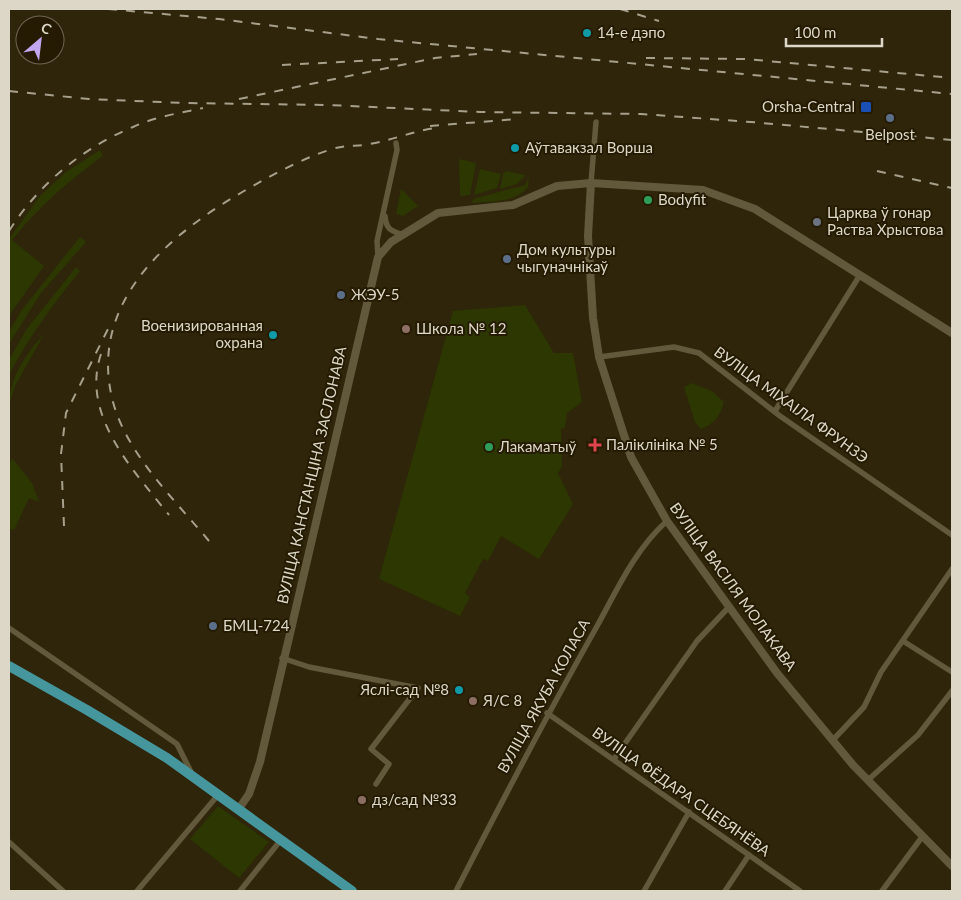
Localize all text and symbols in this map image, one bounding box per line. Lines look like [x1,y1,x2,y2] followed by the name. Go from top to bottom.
[15,15,65,65] north arrow
[786,15,882,47] scale bar
[38,18,55,38] text: С
[597,23,665,41] place label: 14-е дэпо
[794,23,836,41] text: 100 m
[581,27,593,39] marker: 14-е дэпо
[762,97,855,115] place label: Orsha-Central
[859,100,873,114] marker: Orsha-Central
[884,112,896,124] marker: Belpost
[865,125,916,143] place label: Belpost
[525,138,653,156] place label: Аўтавакзал Ворша
[509,142,521,154] marker: Аўтавакзал Ворша
[658,190,707,208] place label: Bodyfit
[642,194,654,206] marker: Bodyfit
[827,203,943,238] place label: Царква ў гонар Раства Хрыстова
[811,216,823,228] marker: Царква ў гонар Раства Хрыстова
[517,240,616,275] place label: Дом культуры чыгуначнікаў
[501,253,513,265] marker: Дом культуры чыгуначнікаў
[351,285,399,303] place label: ЖЭУ-5
[335,289,347,301] marker: ЖЭУ-5
[141,316,263,351] place label: Военизированная охрана
[416,319,506,337] place label: Школа № 12
[400,323,412,335] marker: Школа № 12
[267,329,279,341] marker: Военизированная охрана
[711,342,872,466] street label: ВУЛІЦА МІХАІЛА ФРУНЗЭ
[273,343,350,605] street label: ВУЛІЦА КАНСТАНЦІНА ЗАСЛОНАВА
[606,435,718,453] place label: Паліклініка № 5
[498,437,577,455] place label: Лакаматыў
[588,438,602,452] marker: Паліклініка № 5
[483,441,495,453] marker: Лакаматыў
[667,499,801,675] street label: ВУЛІЦА ВАСІЛЯ МОЛАКАВА
[493,615,593,776] street label: ВУЛІЦА ЯКУБА КОЛАСА
[223,616,290,634] place label: БМЦ-724
[207,620,219,632] marker: БМЦ-724
[359,680,449,698] place label: Яслі-сад №8
[453,684,465,696] marker: Яслі-сад №8
[482,691,522,709] place label: Я/С 8
[467,695,479,707] marker: Я/С 8
[589,723,775,860] street label: ВУЛІЦА ФЁДАРА СЦЕБЯНЁВА
[372,790,457,808] place label: дз/сад №33
[356,794,368,806] marker: дз/сад №33

